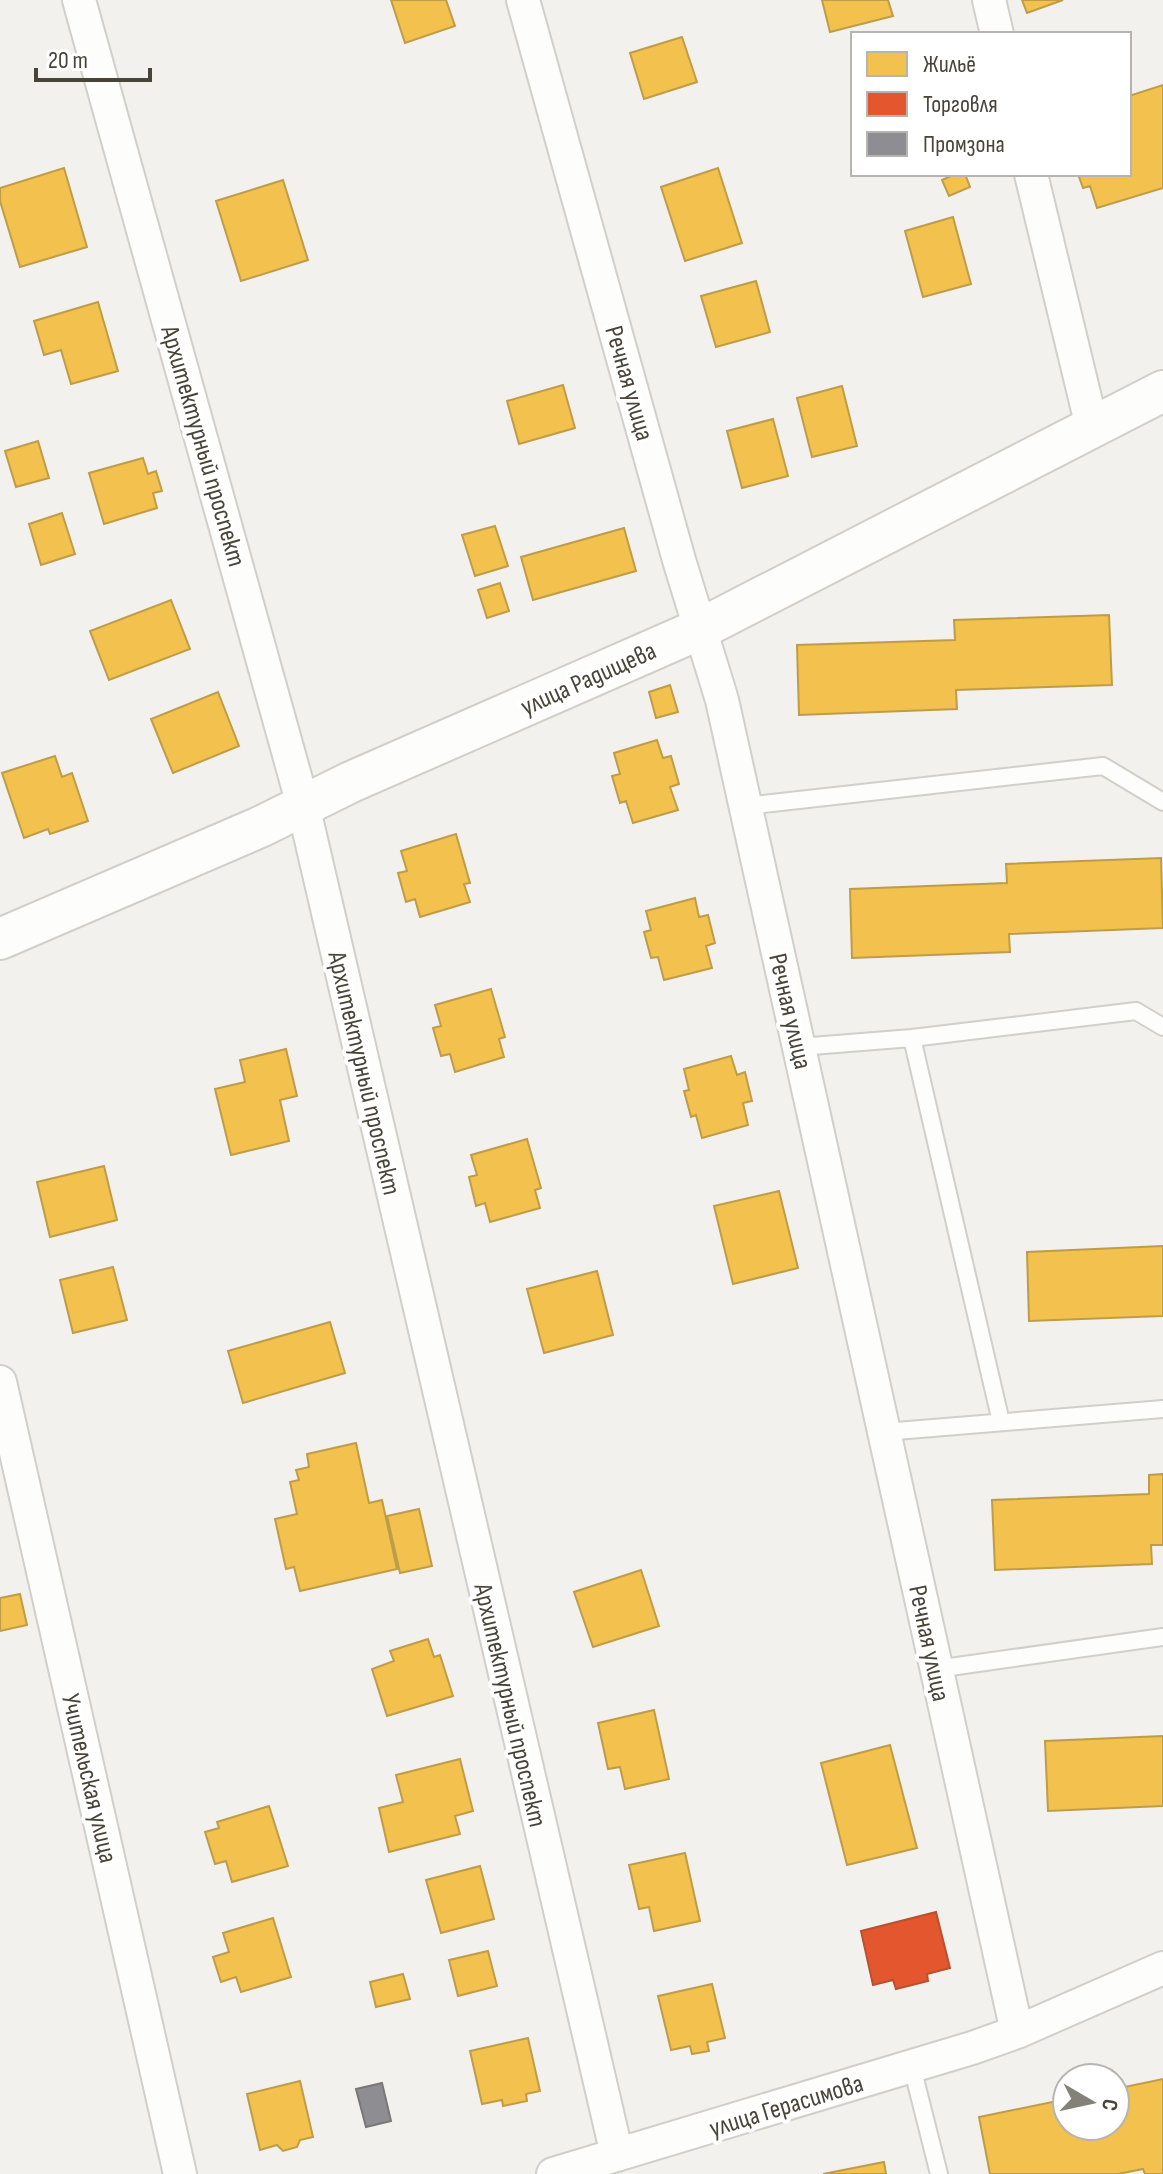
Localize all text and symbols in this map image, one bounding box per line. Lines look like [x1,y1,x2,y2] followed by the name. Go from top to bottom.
[36,32,150,82] scale bar
[851,32,1131,176] legend
[48,46,88,75] text: 20 m
[923,50,976,79] text: Жильё
[923,90,998,119] text: Торговля
[923,130,1005,159] text: Промзона
[153,322,252,570] street label: Архитектурный проспект
[597,323,660,444] street label: Речная улица
[516,636,661,723] street label: улица Радищева
[320,948,407,1198] street label: Архитектурный проспект
[761,950,818,1072] street label: Речная улица
[466,1580,553,1830] street label: Архитектурный проспект
[901,1582,956,1704] street label: Речная улица
[54,1691,123,1866] street label: Учительская улица
[1051,2062,1131,2142] north arrow
[706,2068,867,2145] street label: улица Герасимова
[1095,2097,1123,2113] text: С

